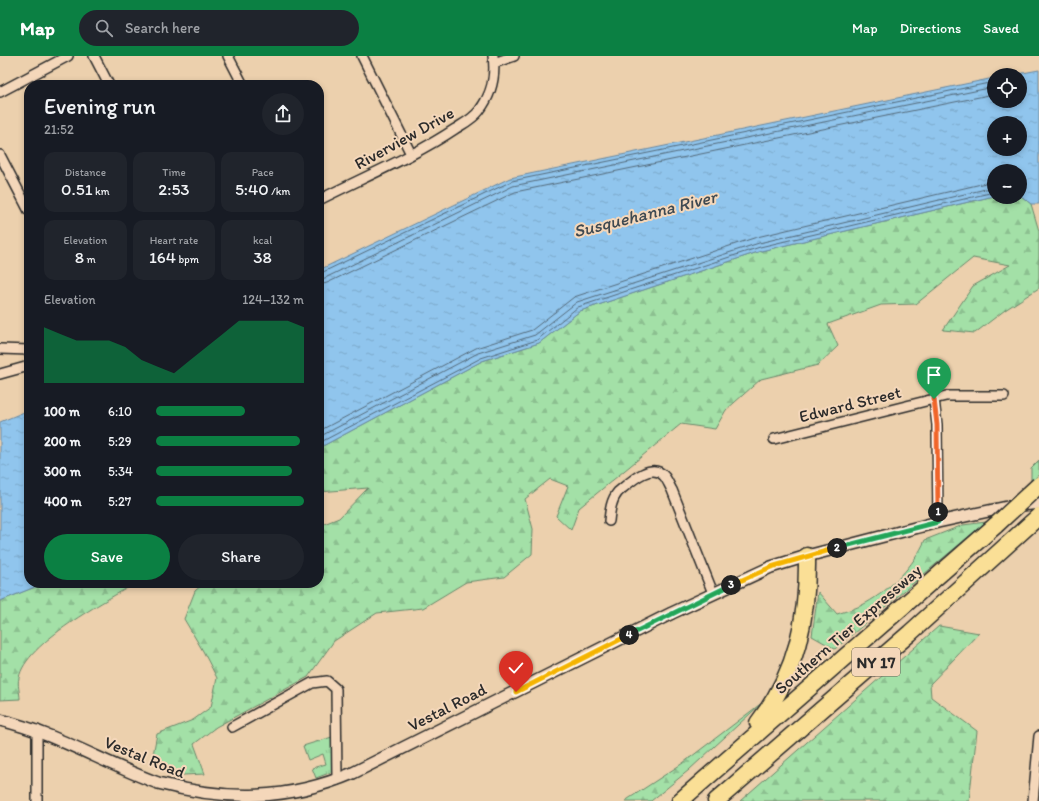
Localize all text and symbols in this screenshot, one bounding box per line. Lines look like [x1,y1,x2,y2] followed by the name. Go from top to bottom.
[79,10,359,46] search box
[20,17,55,40] text: Map
[93,17,115,39] icon: search
[125,19,200,37] text: Search here
[852,20,878,37] text: Map
[900,20,961,37] text: Directions
[983,20,1019,37] text: Saved
[987,68,1027,204] map controls
[987,68,1027,108] button: locate
[44,93,156,120] text: Evening run
[262,93,304,135] button: share
[351,102,457,174] street label: Riverview Drive
[987,116,1027,156] button: +
[44,122,74,137] text: 21:52
[987,164,1027,204] button: −
[65,166,106,179] text: Distance
[162,166,186,179] text: Time
[252,166,274,179] text: Pace
[61,179,93,199] text: 0.51
[158,179,190,199] text: 2:53
[235,179,269,199] text: 5:40
[93,185,110,198] text: km
[269,185,290,198] text: /km
[571,185,721,242] water label: Susquehanna River
[63,234,107,247] text: Elevation
[150,234,198,247] text: Heart rate
[253,234,272,247] text: kcal
[75,247,84,267] text: 8
[149,247,176,267] text: 164
[253,247,272,267] text: 38
[84,253,96,266] text: m
[176,253,199,266] text: bpm
[44,292,96,307] text: Elevation
[242,292,304,307] text: 124–132 m
[917,358,951,399] pin
[923,364,945,386] icon: arrive
[797,382,903,426] street label: Edward Street
[44,404,80,419] text: 100 m
[108,404,132,419] text: 6:10
[44,434,81,449] text: 200 m
[108,434,132,449] text: 5:29
[44,464,81,479] text: 300 m
[108,464,133,479] text: 5:34
[44,494,82,509] text: 400 m
[108,494,131,509] text: 5:27
[928,502,948,522] pin: 1
[935,505,941,518] text: 1
[44,534,170,580] button: Save
[178,534,304,580] button: Share
[827,538,847,558] pin: 2
[834,541,840,554] text: 2
[771,560,925,698] street label: Southern Tier Expressway
[721,575,741,595] pin: 3
[728,578,734,591] text: 3
[619,625,639,645] pin: 4
[626,628,632,641] text: 4
[852,648,900,676] road number: NY 17
[499,651,533,692] pin
[505,657,527,679] icon: check
[404,678,490,735] street label: Vestal Road
[102,732,189,783] street label: Vestal Road

